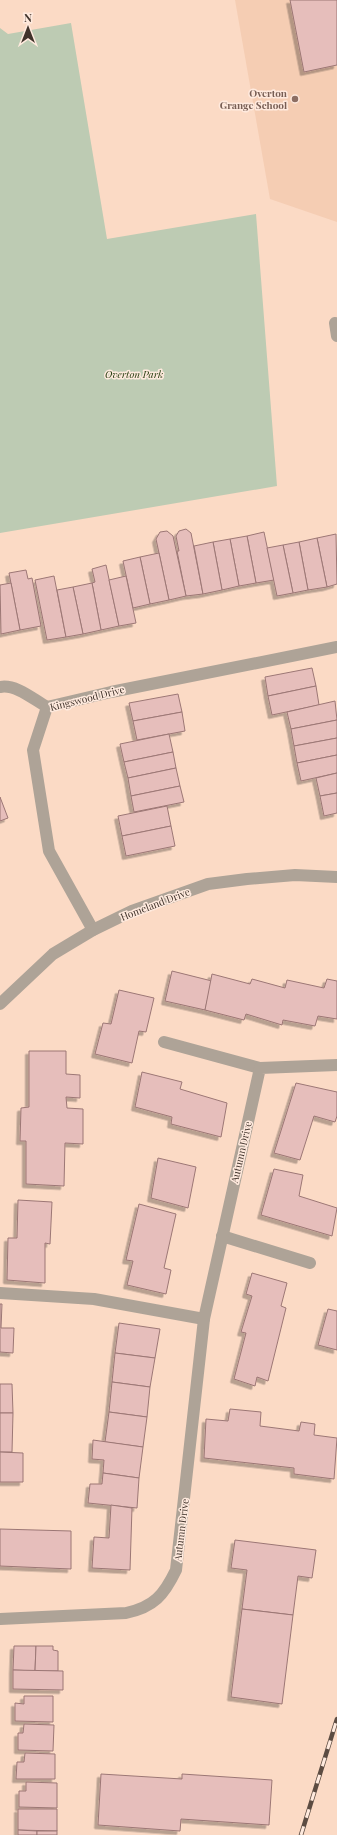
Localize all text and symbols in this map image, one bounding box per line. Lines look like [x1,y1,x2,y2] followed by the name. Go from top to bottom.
[8,8,48,48] north arrow
[24,10,32,25] text: N
[220,86,288,112] place label: Overton Grange School
[290,94,300,104] marker: Overton Grange School
[105,367,163,381] park label: Overton Park
[48,682,126,714] street label: Kingswood Drive
[118,884,192,924] street label: Homeland Drive
[227,1120,255,1185] street label: Autumn Drive
[170,1498,192,1563] street label: Autumn Drive

